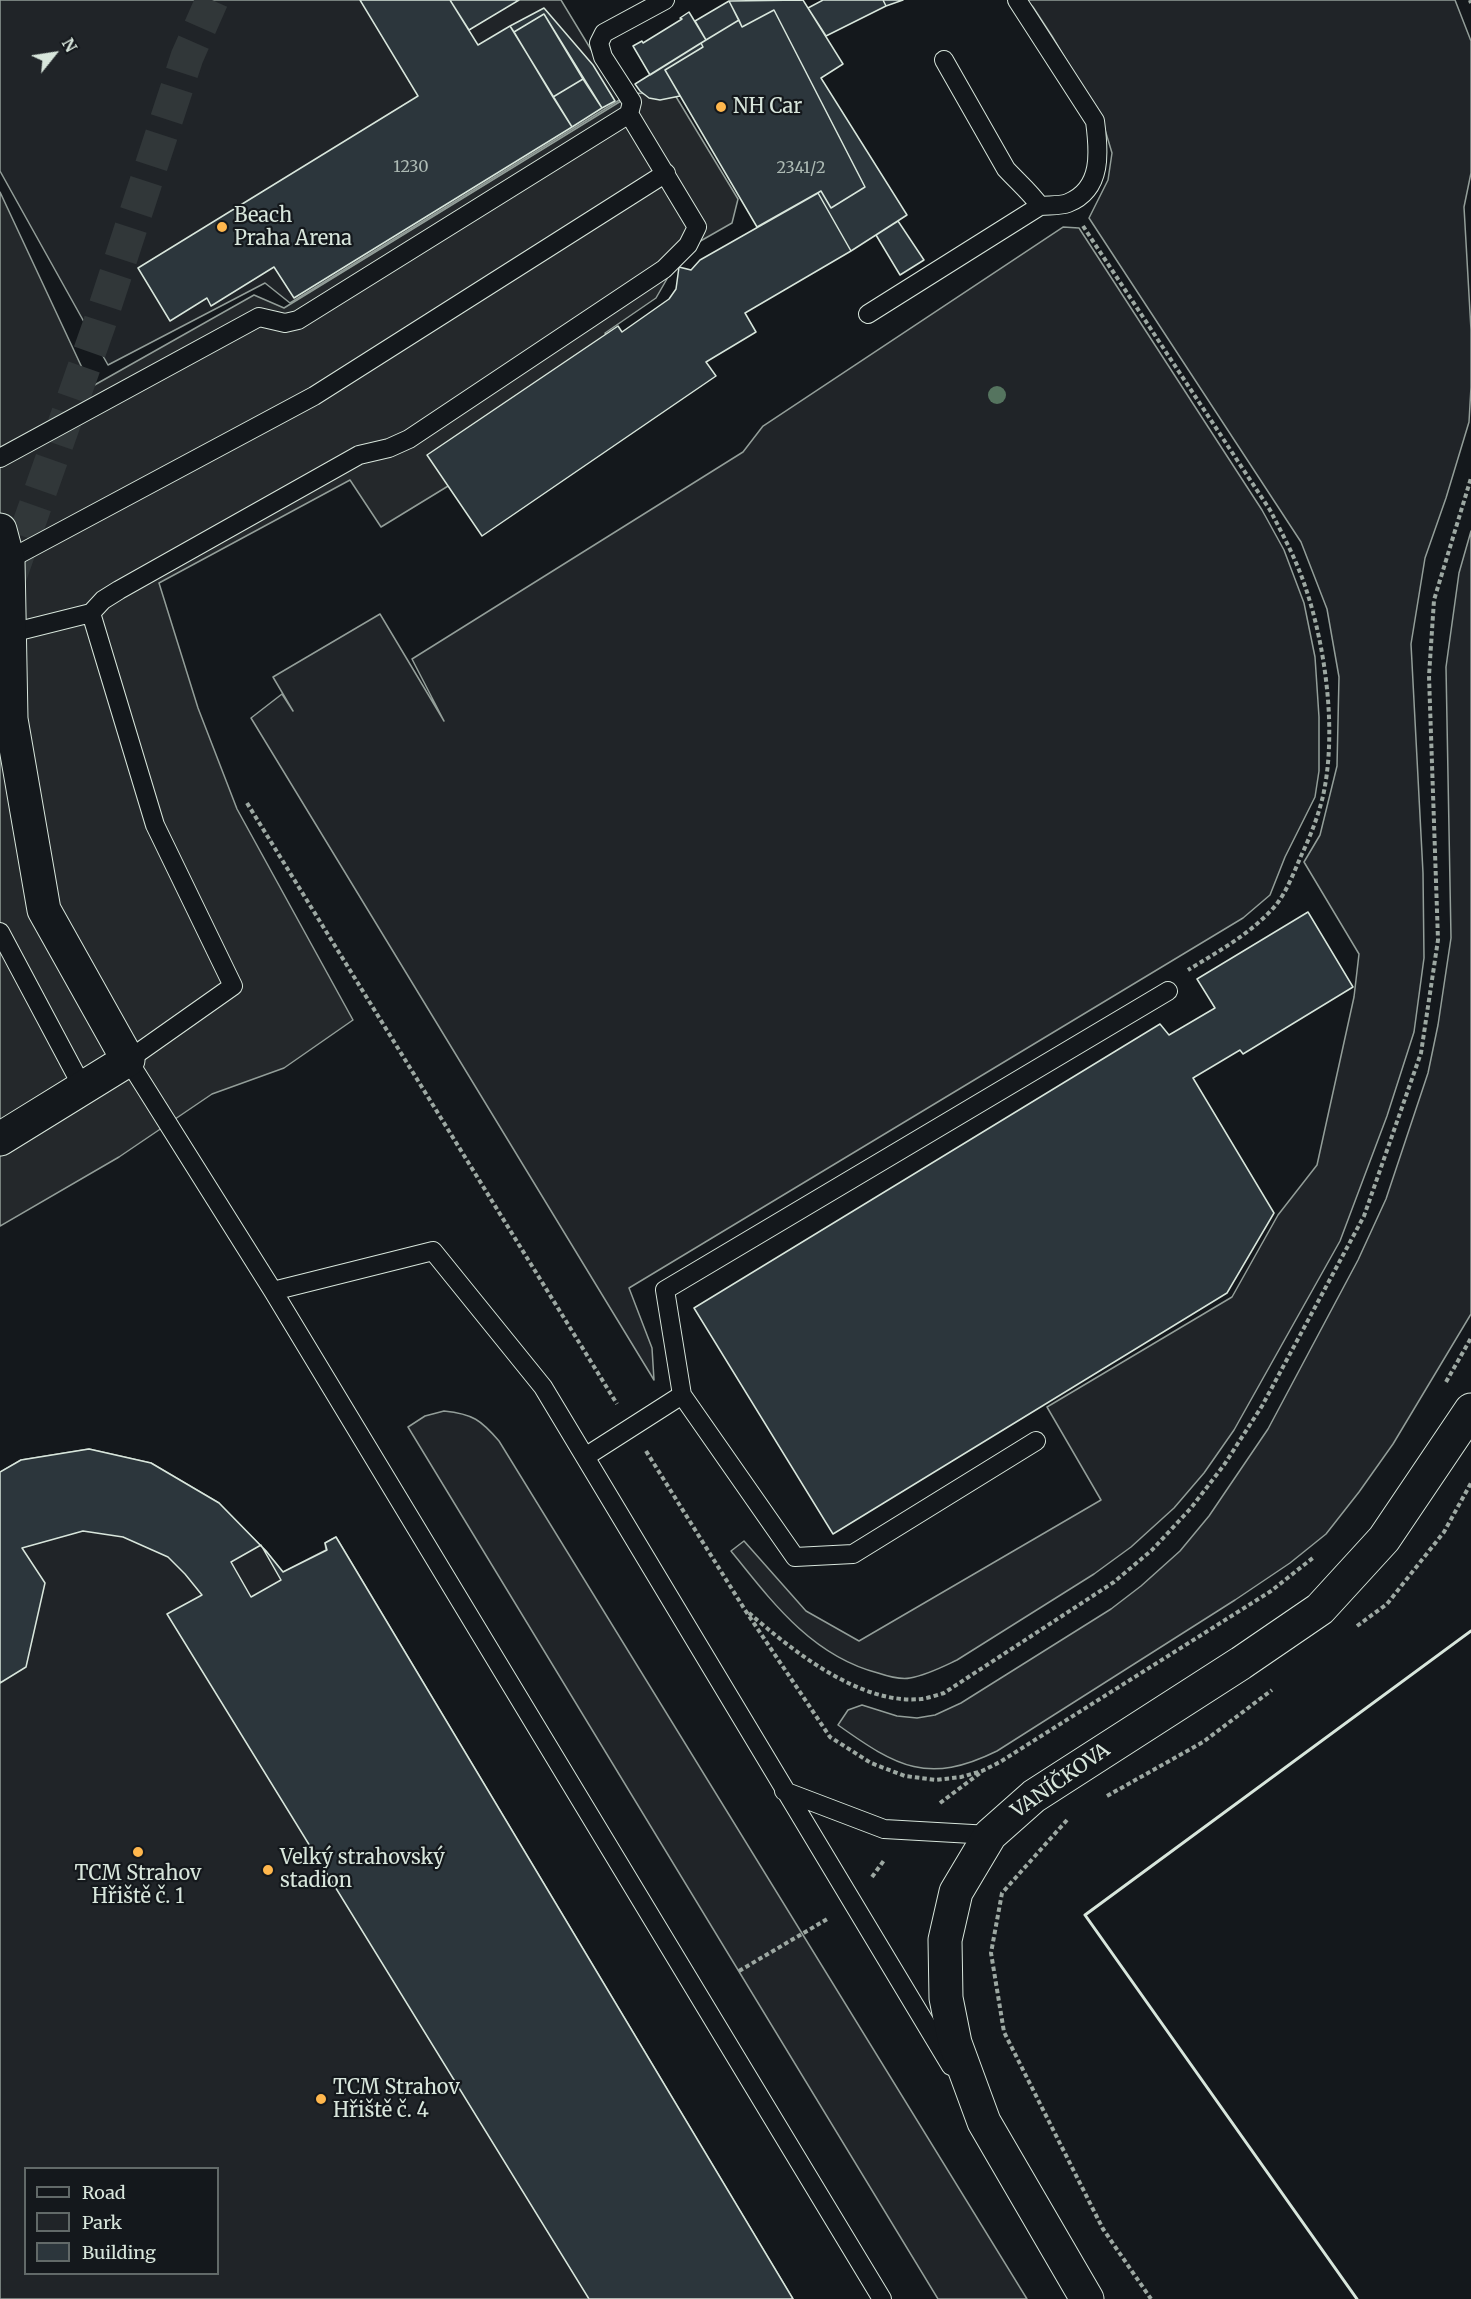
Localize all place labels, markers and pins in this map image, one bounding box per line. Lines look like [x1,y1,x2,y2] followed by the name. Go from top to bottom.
[733,95,802,119] place label: NH Car
[714,100,728,114] marker: NH Car
[234,204,352,251] place label: Beach Praha Arena
[215,220,229,234] marker: Beach Praha Arena
[131,1845,145,1859] marker: TCM Strahov Hřiště č. 1
[280,1846,445,1893] place label: Velký strahovský stadion
[75,1862,201,1909] place label: TCM Strahov Hřiště č. 1
[261,1863,275,1877] marker: Velký strahovský stadion
[333,2076,460,2123] place label: TCM Strahov Hřiště č. 4
[314,2092,328,2106] marker: TCM Strahov Hřiště č. 4

